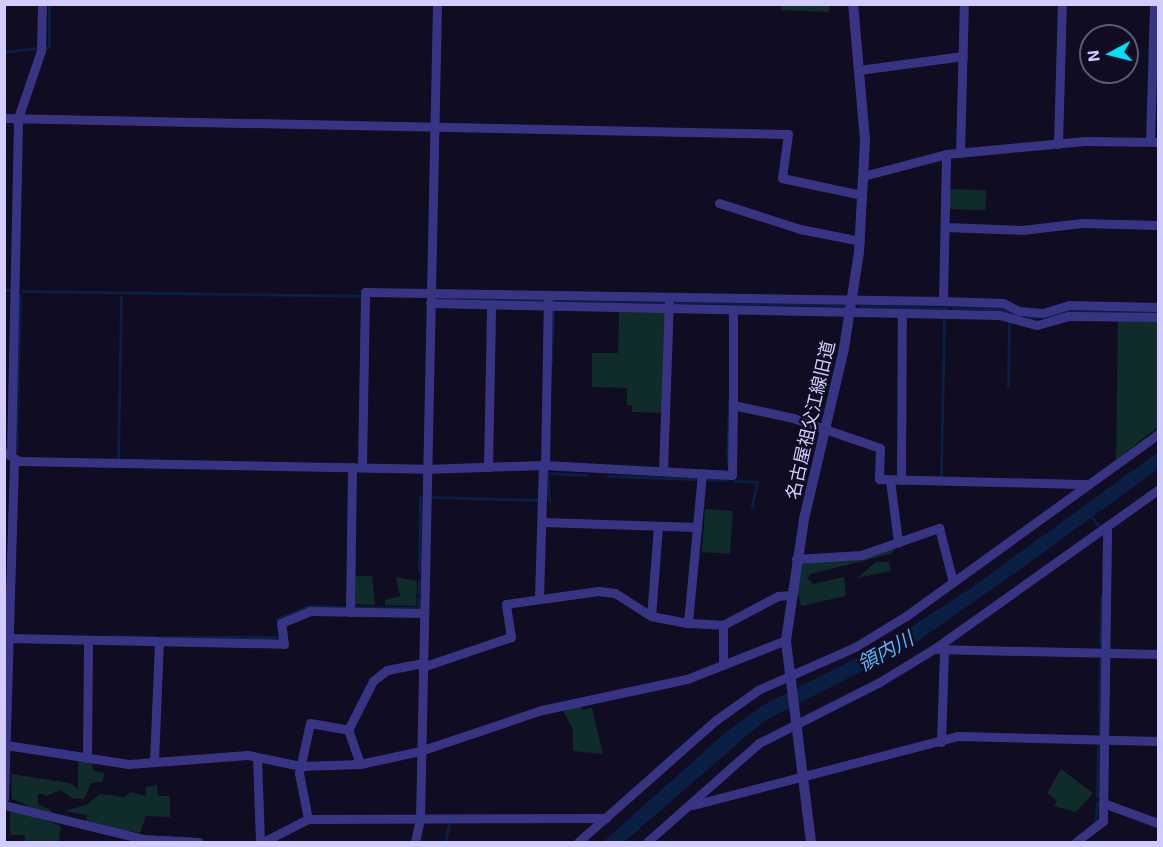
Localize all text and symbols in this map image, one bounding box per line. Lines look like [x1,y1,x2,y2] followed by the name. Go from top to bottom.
[1079,24,1139,84] north arrow
[1082,49,1103,63] text: N
[781,339,839,501] street label: 名古屋祖父江線旧道
[853,626,917,676] water label: 領内川

